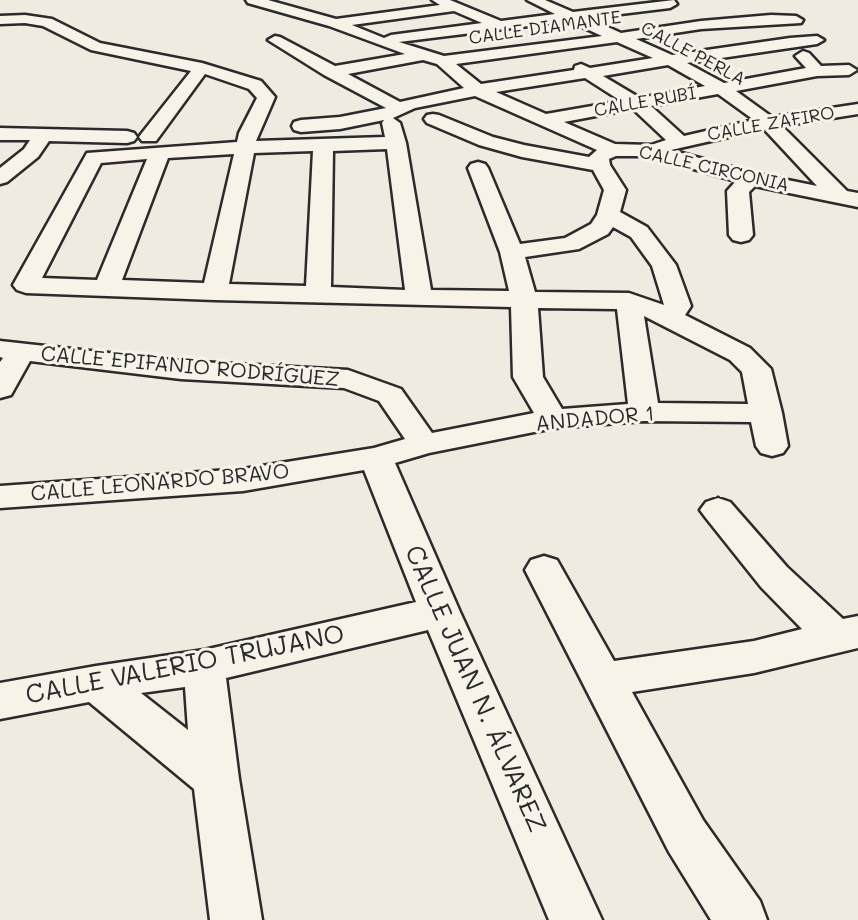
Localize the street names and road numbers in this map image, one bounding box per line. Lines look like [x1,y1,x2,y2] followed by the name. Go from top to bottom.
[468,7,622,49] street label: CALLE DIAMANTE
[637,17,749,91] street label: CALLE PERLA
[592,82,698,122] street label: CALLE RUBÍ
[706,102,836,146] street label: CALLE ZAFIRO
[637,141,791,197] street label: CALLE CIRCONIA
[40,341,340,393] street label: CALLE EPIFANIO RODRÍGUEZ
[534,401,656,437] street label: ANDADOR 1
[30,459,290,507] street label: CALLE LEONARDO BRAVO
[398,541,552,837] street label: CALLE JUAN N. ÁLVAREZ
[23,619,347,711] street label: CALLE VALERIO TRUJANO

